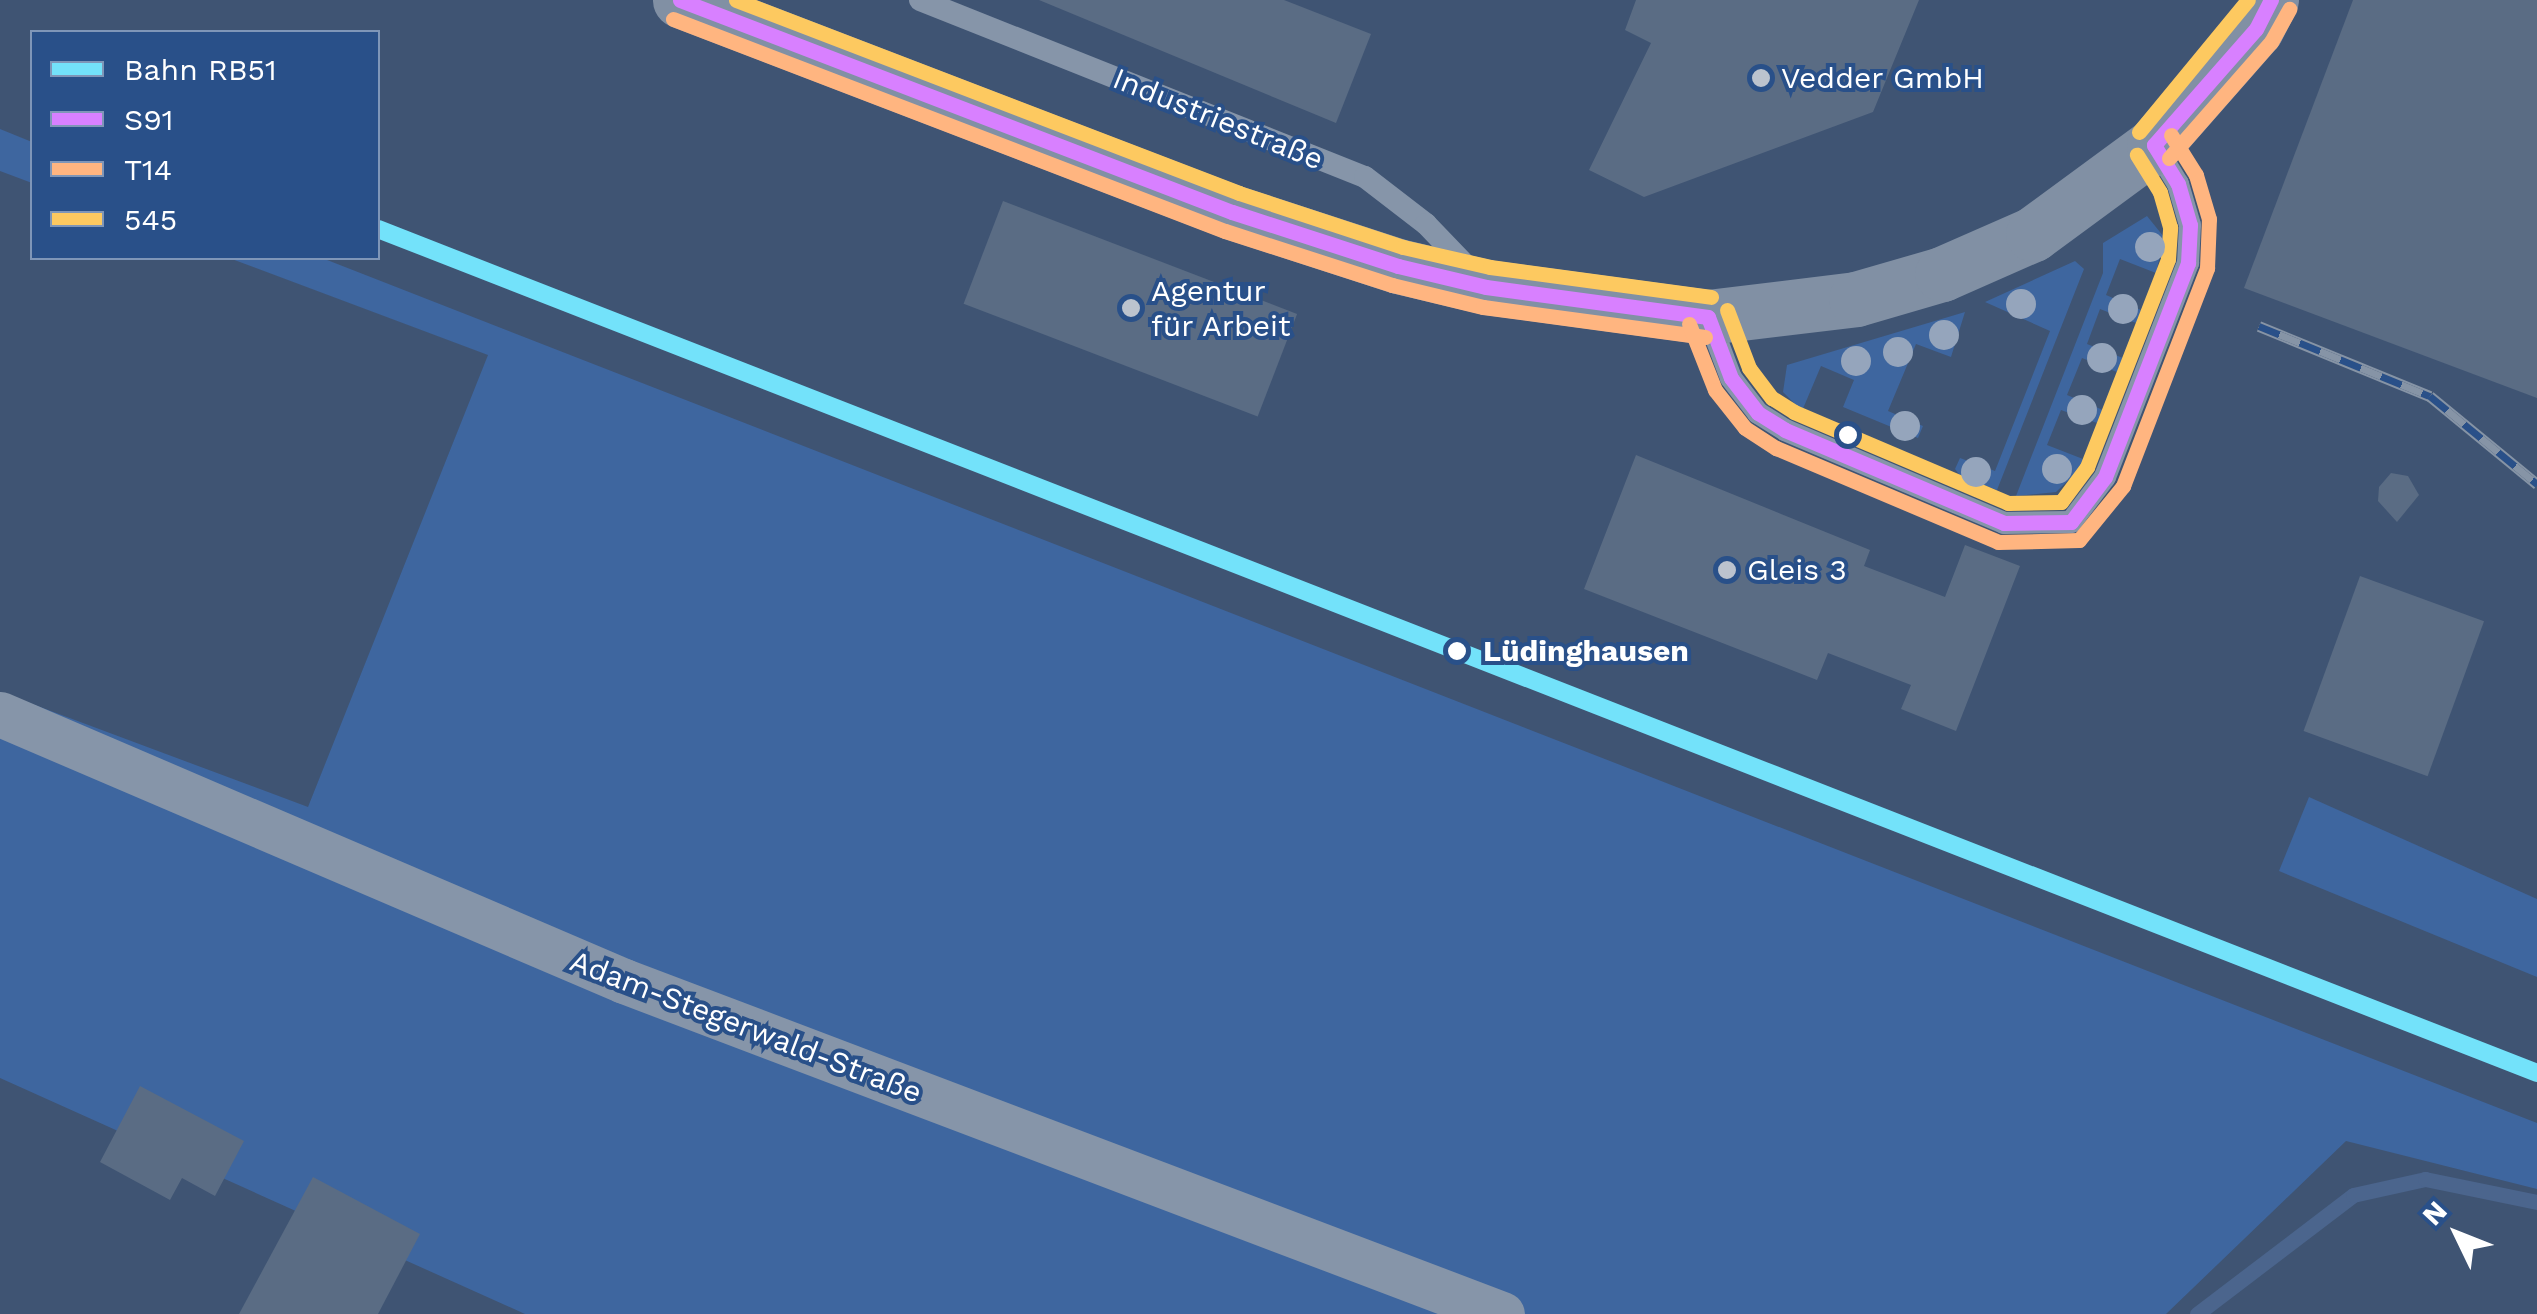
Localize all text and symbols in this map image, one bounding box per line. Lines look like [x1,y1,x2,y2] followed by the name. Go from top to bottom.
[30,30,380,260] legend
[124,52,277,87] text: Bahn RB51
[1108,60,1328,178] street label: Industriestraße
[1781,60,1985,96] place label: Vedder GmbH
[1750,67,1772,89] marker: Vedder GmbH
[124,102,173,137] text: S91
[124,152,172,187] text: T14
[124,202,177,237] text: 545
[1151,273,1292,344] place label: Agentur für Arbeit
[1120,297,1142,319] marker: Agentur für Arbeit
[1838,425,1858,445] unlabelled marker
[1747,552,1847,588] place label: Gleis 3
[1716,559,1738,581] marker: Gleis 3
[1483,633,1689,669] place label: Lüdinghausen
[1440,634,1474,668] marker: Lüdinghausen
[565,943,927,1111] street label: Adam-Stegerwald-Straße
[2407,1184,2507,1284] north arrow
[2416,1194,2454,1232] text: N

